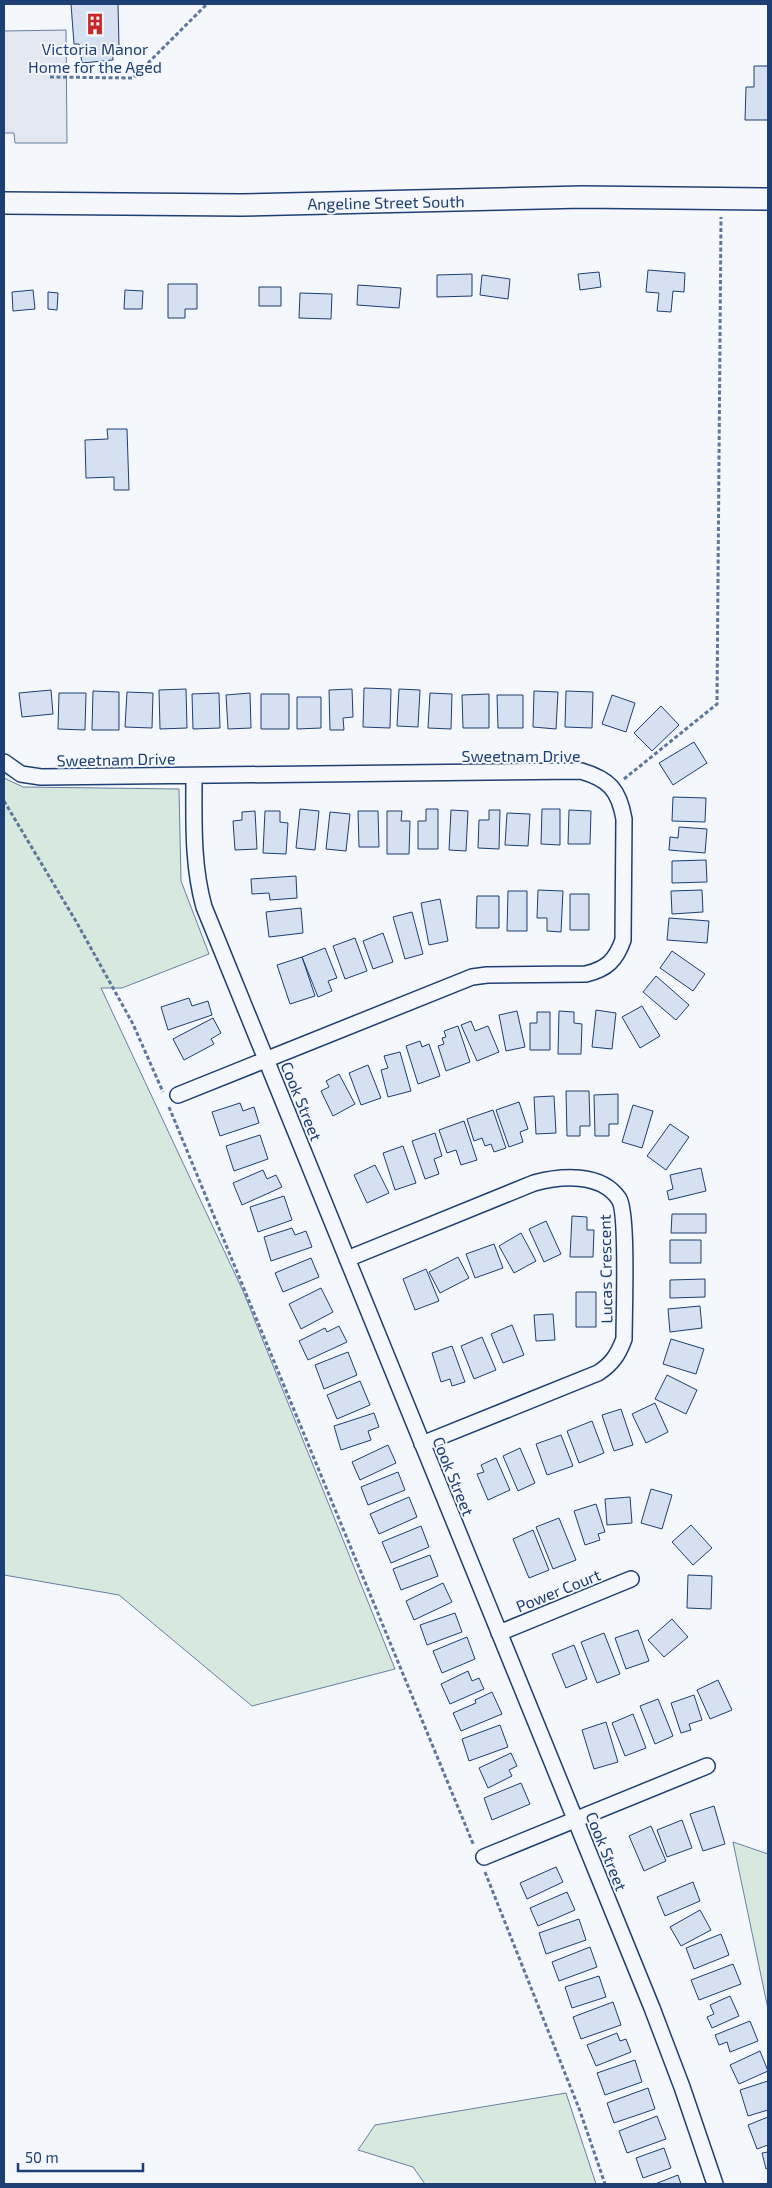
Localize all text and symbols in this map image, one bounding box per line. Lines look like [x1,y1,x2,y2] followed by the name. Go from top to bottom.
[82,11,108,37] building icon: Victoria Manor Home for the Aged
[28,39,162,76] place label: Victoria Manor Home for the Aged
[307,191,465,213] street label: Angeline Street South
[462,746,580,765] street label: Sweetnam Drive
[56,748,176,770] street label: Sweetnam Drive
[278,1059,326,1143] street label: Cook Street
[595,1214,615,1324] street label: Lucas Crescent
[430,1434,478,1518] street label: Cook Street
[513,1564,603,1616] street label: Power Court
[583,1809,631,1893] street label: Cook Street
[18,2140,142,2172] scale bar
[25,2148,59,2166] text: 50 m

